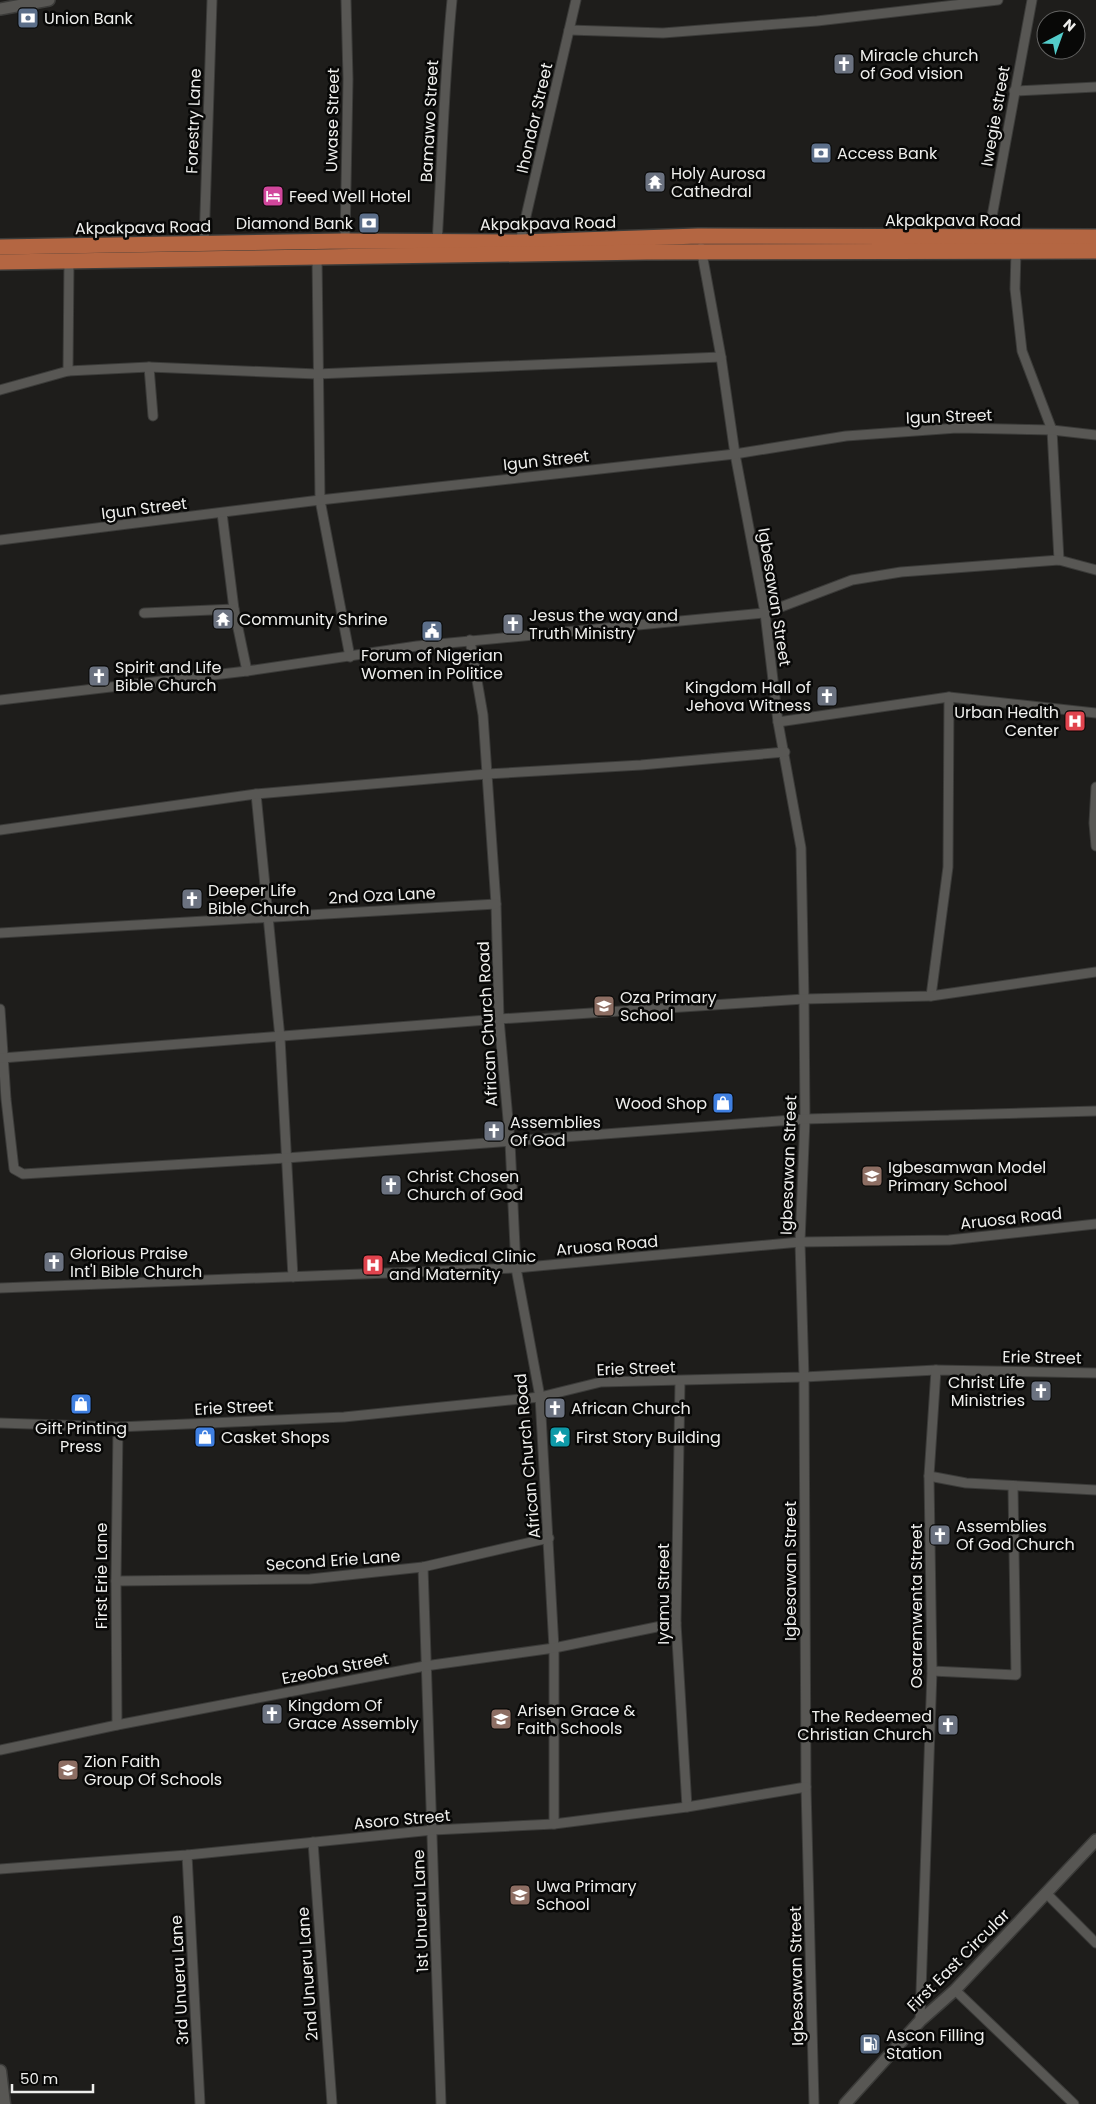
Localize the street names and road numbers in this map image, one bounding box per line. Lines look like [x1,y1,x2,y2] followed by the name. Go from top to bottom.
[415,59,444,183] street label: Bamawo Street
[511,60,558,176] street label: Ihondor Street
[975,64,1016,168] street label: Iwegie street
[180,68,207,174] street label: Forestry Lane
[320,68,345,172] street label: Uwase Street
[885,209,1021,232] street label: Akpakpava Road
[480,211,616,236] street label: Akpakpava Road
[75,215,211,240] street label: Akpakpava Road
[905,403,993,429] street label: Igun Street
[502,445,590,476] street label: Igun Street
[100,492,188,525] street label: Igun Street
[752,526,797,668] street label: Igbesawan Street
[328,881,436,910] street label: 2nd Oza Lane
[472,941,503,1107] street label: African Church Road
[775,1095,802,1235] street label: Igbesawan Street
[959,1202,1063,1235] street label: Aruosa Road
[555,1230,659,1261] street label: Aruosa Road
[1002,1345,1082,1370] street label: Erie Street
[596,1356,676,1381] street label: Erie Street
[509,1372,546,1539] street label: African Church Road
[194,1394,274,1421] street label: Erie Street
[779,1501,802,1641] street label: Igbesawan Street
[90,1523,113,1629] street label: First Erie Lane
[905,1523,928,1689] street label: Osaremwenta Street
[652,1543,675,1645] street label: Iyamu Street
[265,1544,401,1577] street label: Second Erie Lane
[280,1647,391,1690] street label: Ezeoba Street
[353,1804,451,1835] street label: Asoro Street
[407,1849,434,1973] street label: 1st Unueru Lane
[902,1904,1015,2017] street label: First East Circular
[291,1906,324,2042] street label: 2nd Unueru Lane
[784,1906,809,2046] street label: Igbesawan Street
[165,1914,194,2046] street label: 3rd Unueru Lane

